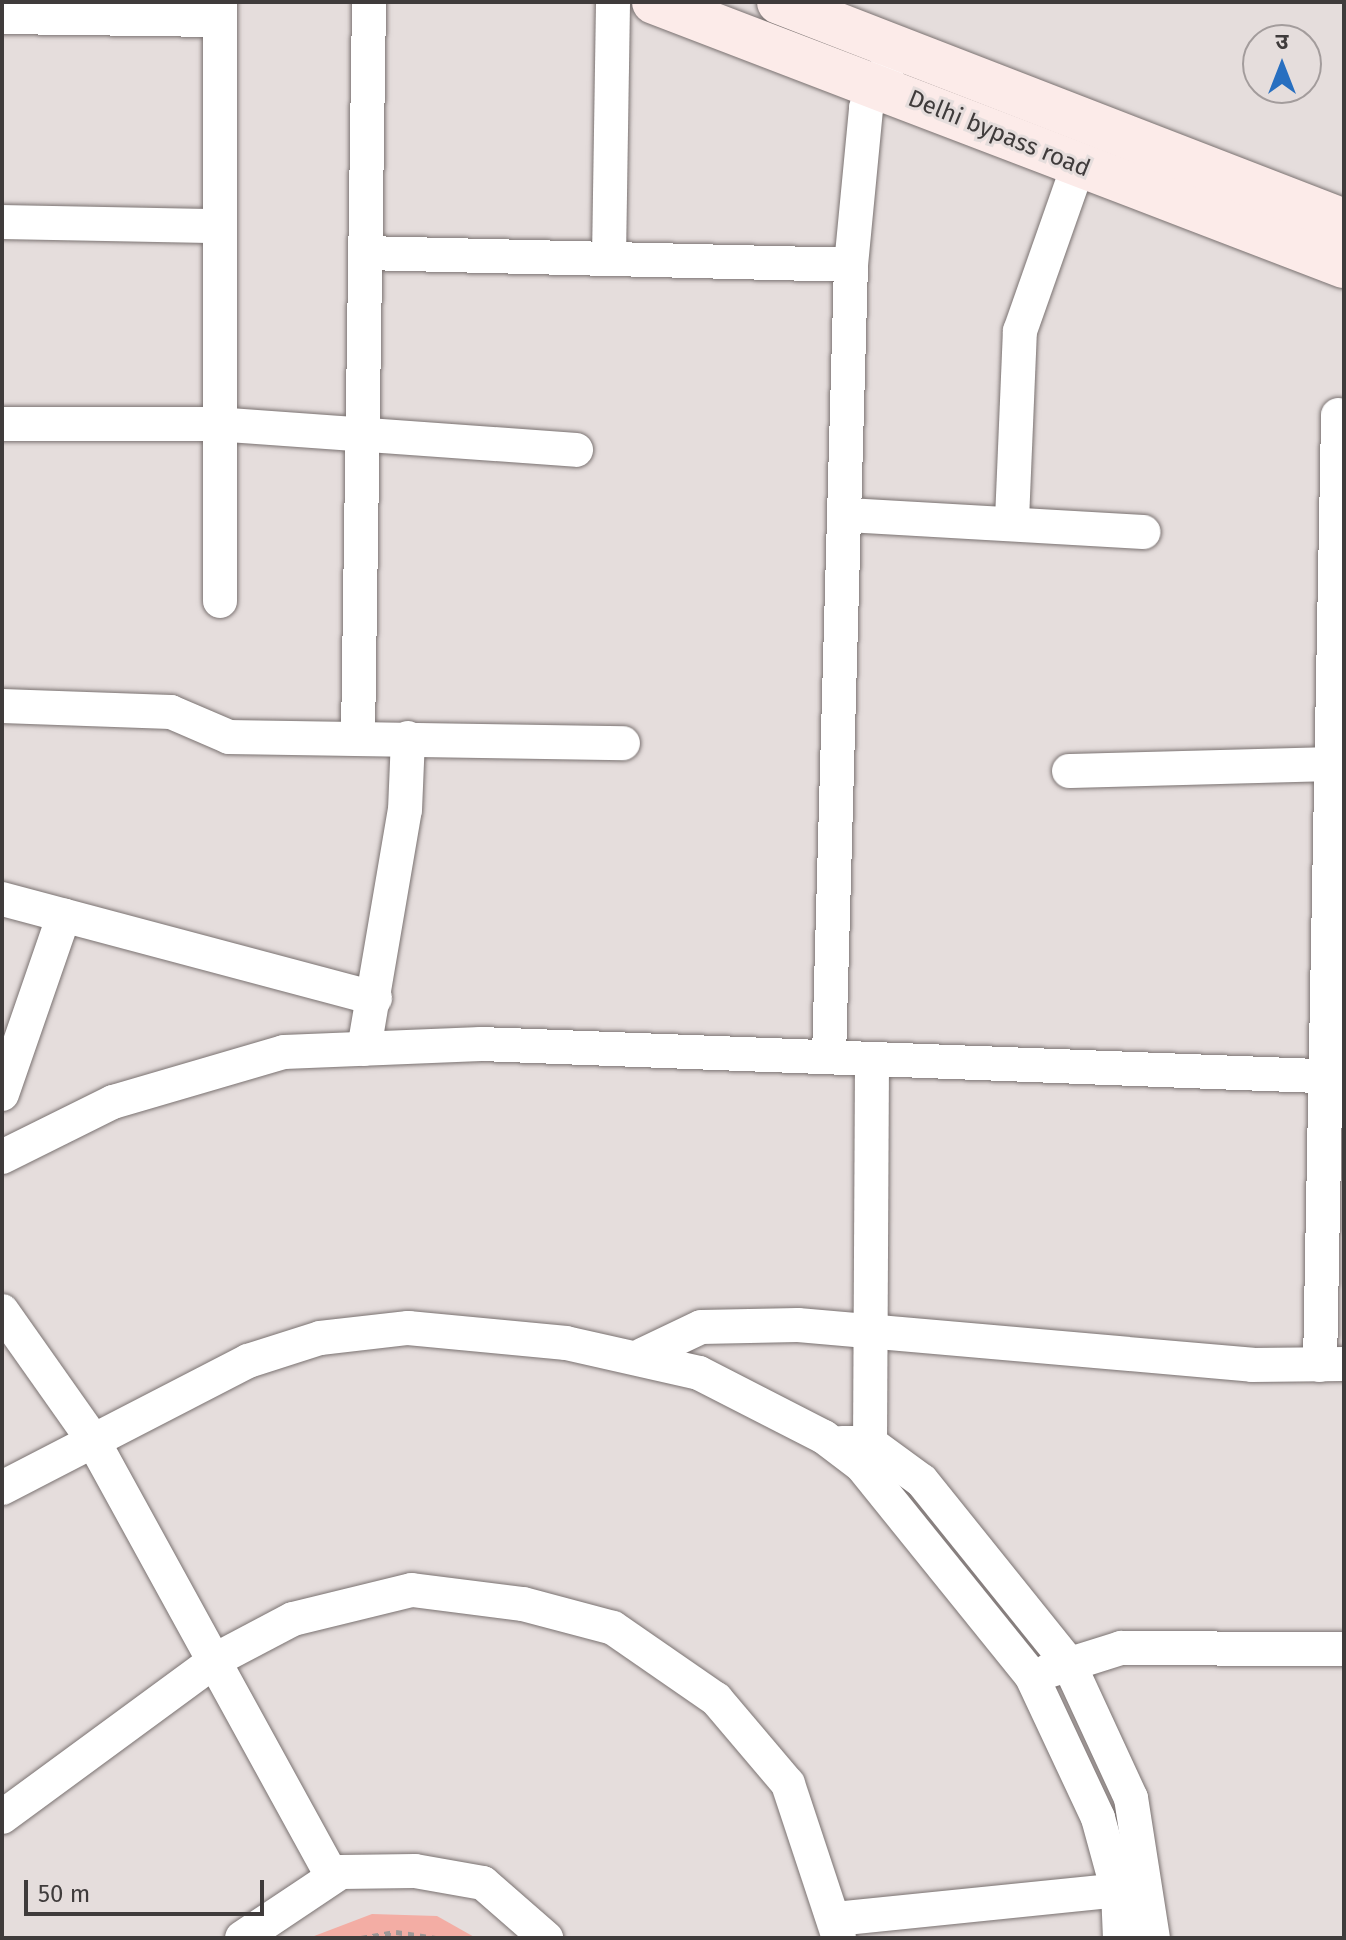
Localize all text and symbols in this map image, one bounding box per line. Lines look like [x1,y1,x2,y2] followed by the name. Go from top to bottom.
[1242,24,1322,104] north arrow
[1276,28,1288,55] text: उ
[904,84,1094,184] street label: Delhi bypass road
[28,1864,268,1914] scale bar
[38,1880,90,1908] text: 50 m

